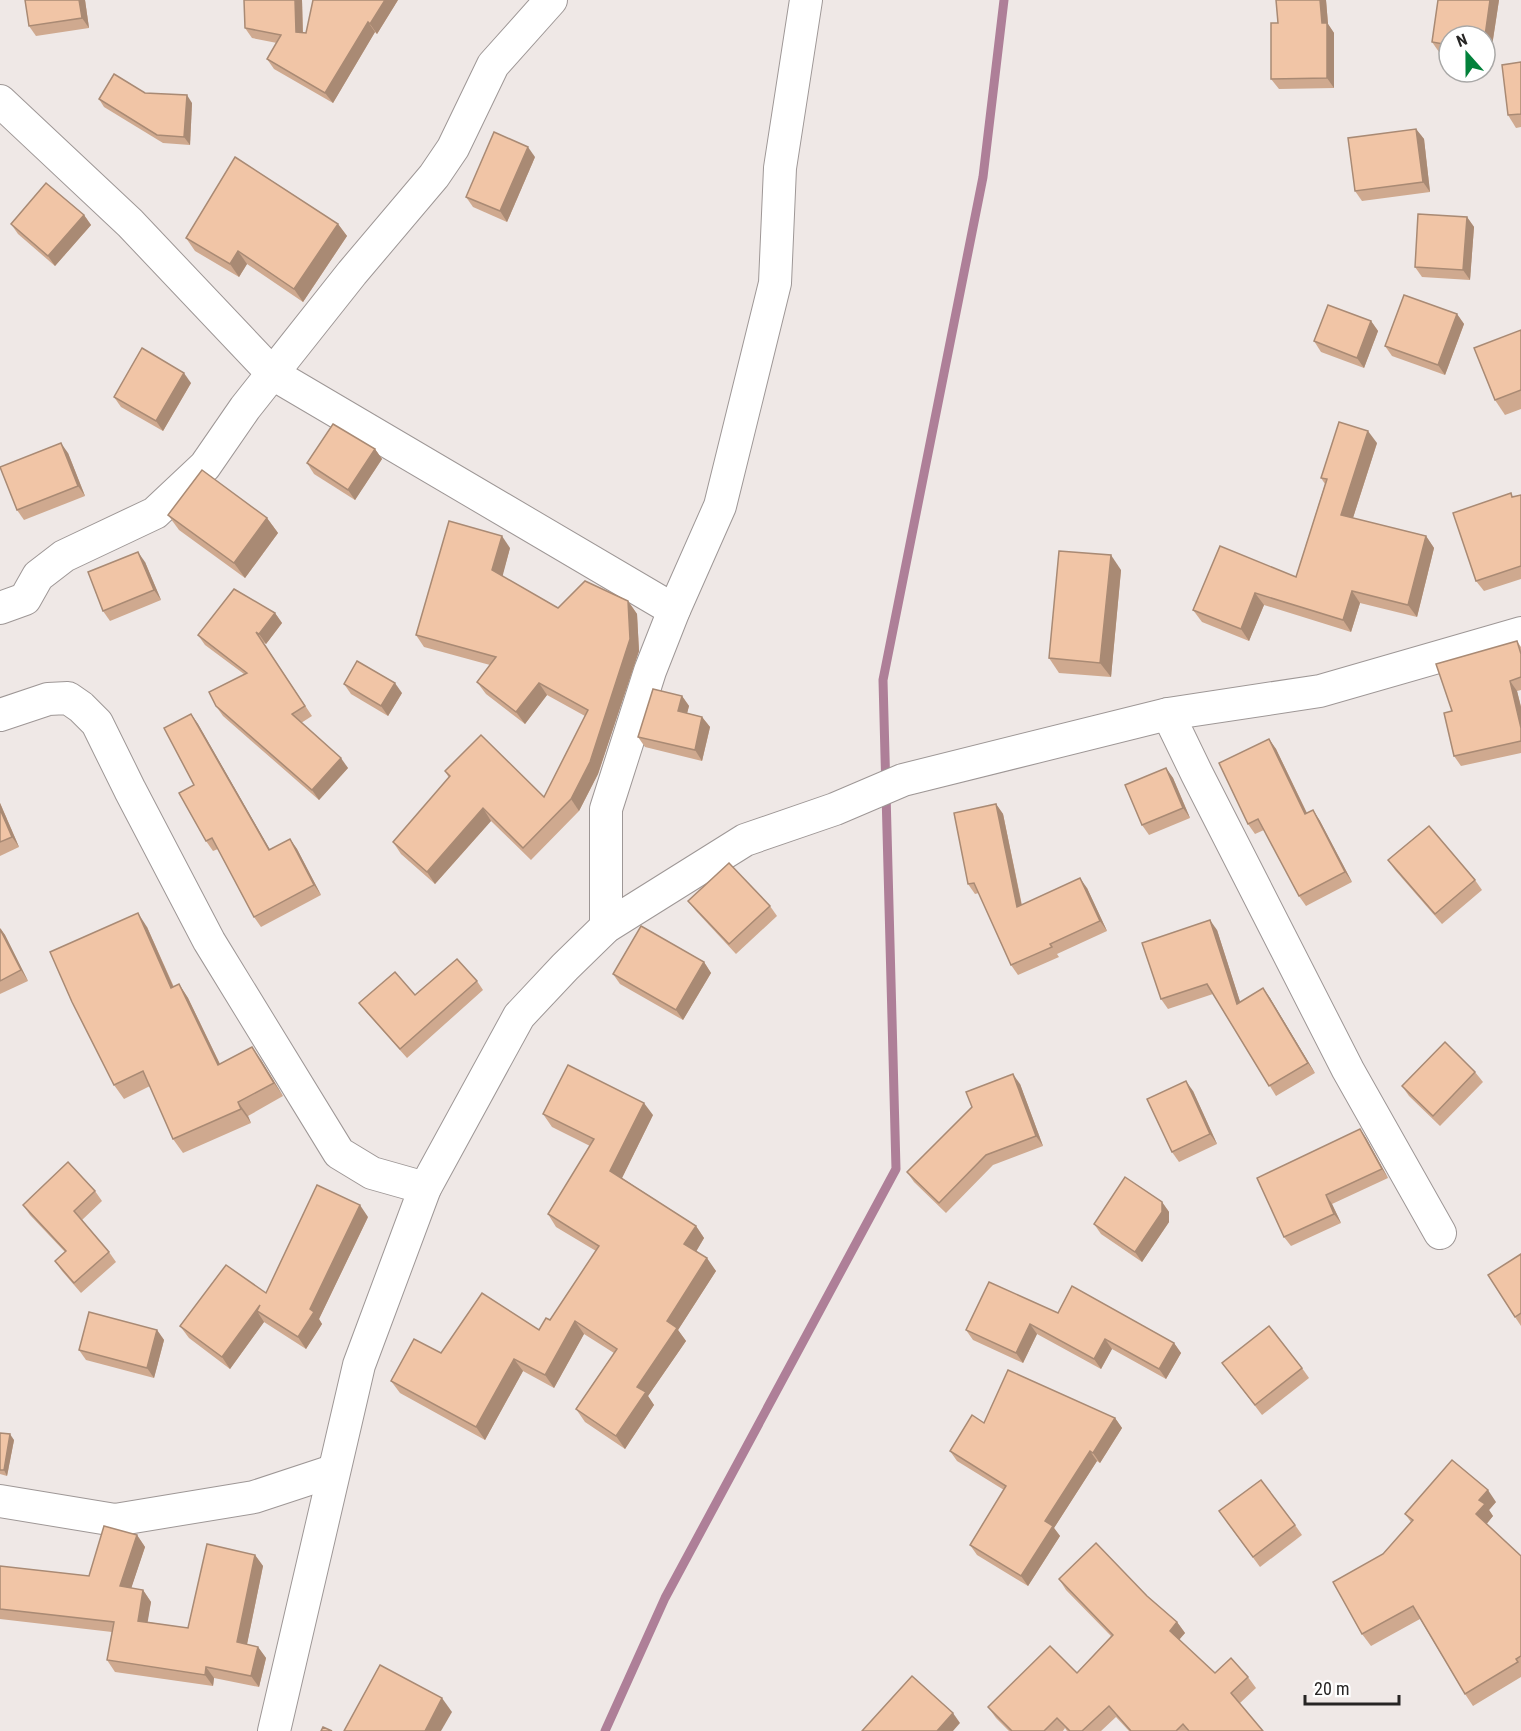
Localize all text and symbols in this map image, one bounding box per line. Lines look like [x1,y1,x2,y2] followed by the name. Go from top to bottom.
[1437,24,1497,84] north arrow
[1454,30,1470,51] text: N
[1305,1668,1400,1706] scale bar
[1314,1678,1349,1699] text: 20 m

